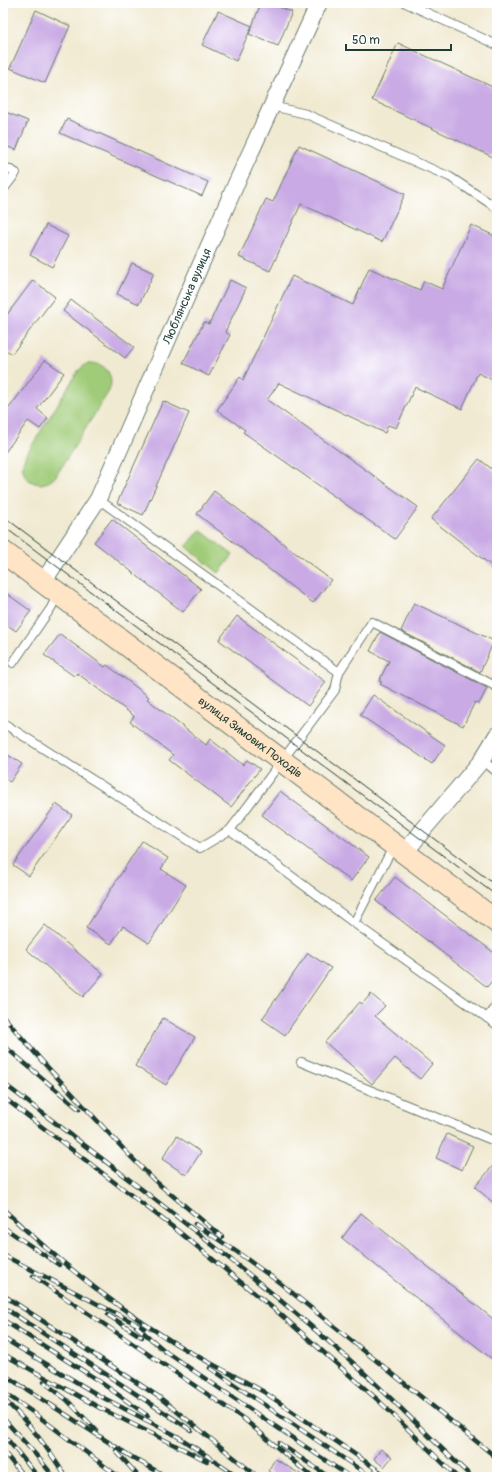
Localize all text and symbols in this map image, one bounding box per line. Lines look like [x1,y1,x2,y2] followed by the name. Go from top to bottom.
[346,26,451,52] scale bar
[352,33,380,48] text: 50 m
[159,246,215,348] street label: Люблянська вулиця
[195,694,305,782] street label: вулиця Зимових Походів

